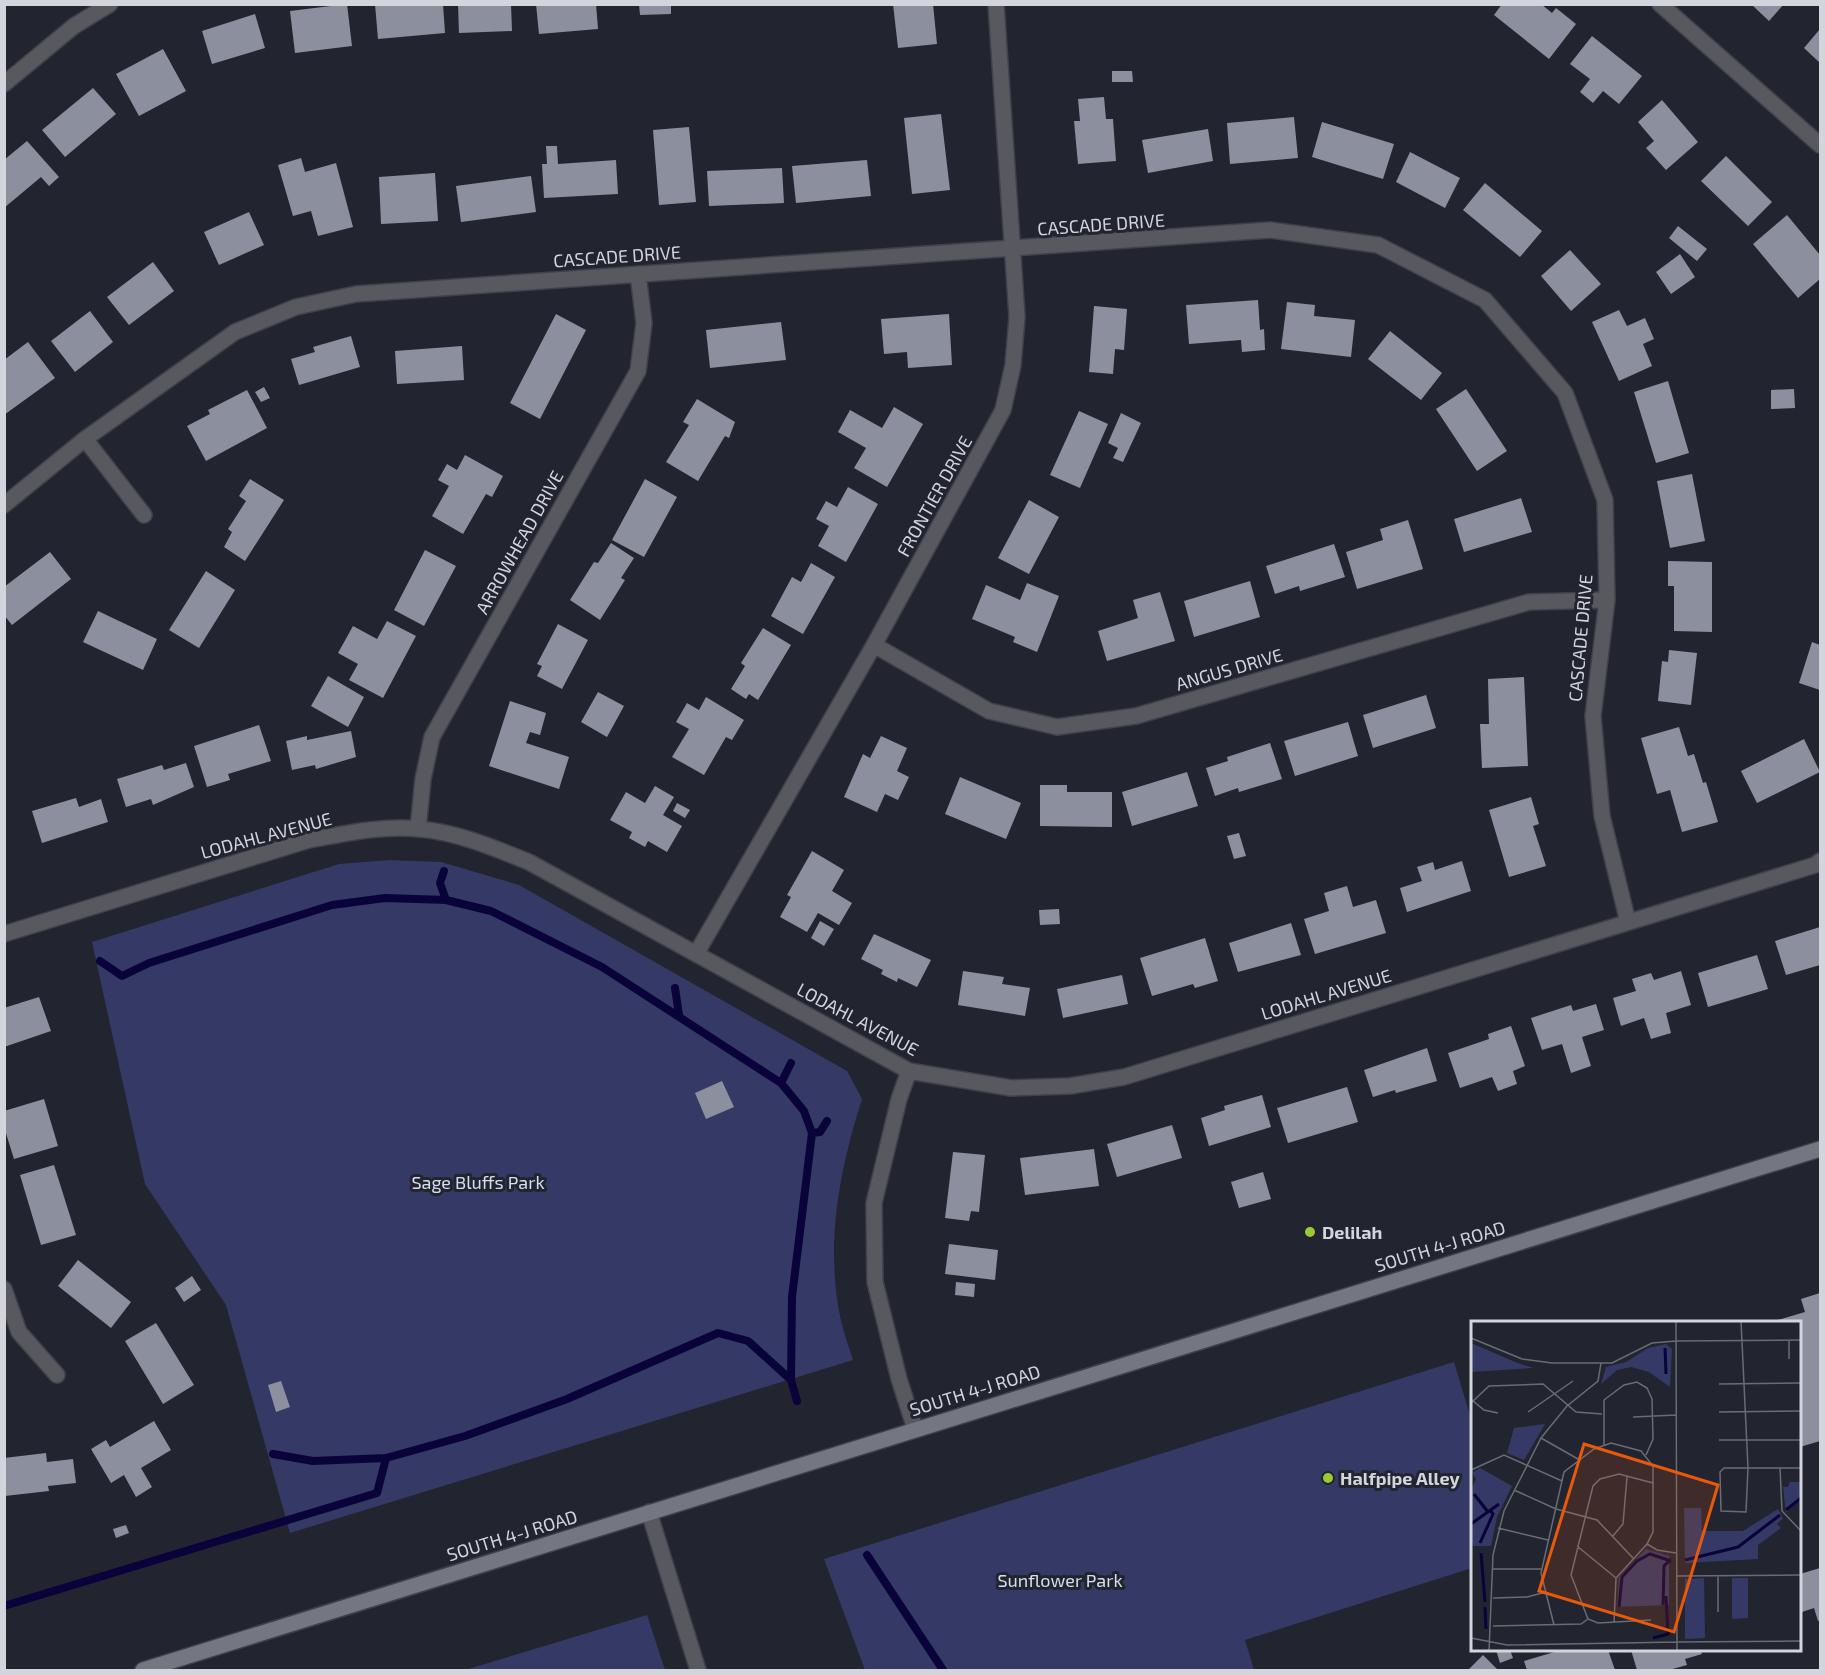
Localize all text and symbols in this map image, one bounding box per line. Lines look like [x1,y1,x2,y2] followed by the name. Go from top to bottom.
[1036,209,1166,239] street label: CASCADE DRIVE
[552,241,682,271] street label: CASCADE DRIVE
[892,432,976,560] street label: FRONTIER DRIVE
[470,466,568,618] street label: ARROWHEAD DRIVE
[1563,573,1597,703] street label: CASCADE DRIVE
[1173,643,1285,695] street label: ANGUS DRIVE
[198,807,334,863] street label: LODAHL AVENUE
[1258,964,1394,1024] street label: LODAHL AVENUE
[793,978,923,1060] street label: LODAHL AVENUE
[411,1171,545,1193] park label: Sage Bluffs Park
[1372,1216,1508,1276] street label: SOUTH 4-J ROAD
[1322,1221,1382,1243] place label: Delilah
[1303,1225,1317,1239] marker: Delilah
[1471,1321,1801,1651] inset map
[907,1360,1043,1420] street label: SOUTH 4-J ROAD
[1340,1467,1461,1489] place label: Halfpipe Alley
[1321,1471,1335,1485] marker: Halfpipe Alley
[444,1505,580,1565] street label: SOUTH 4-J ROAD
[997,1569,1123,1591] park label: Sunflower Park

